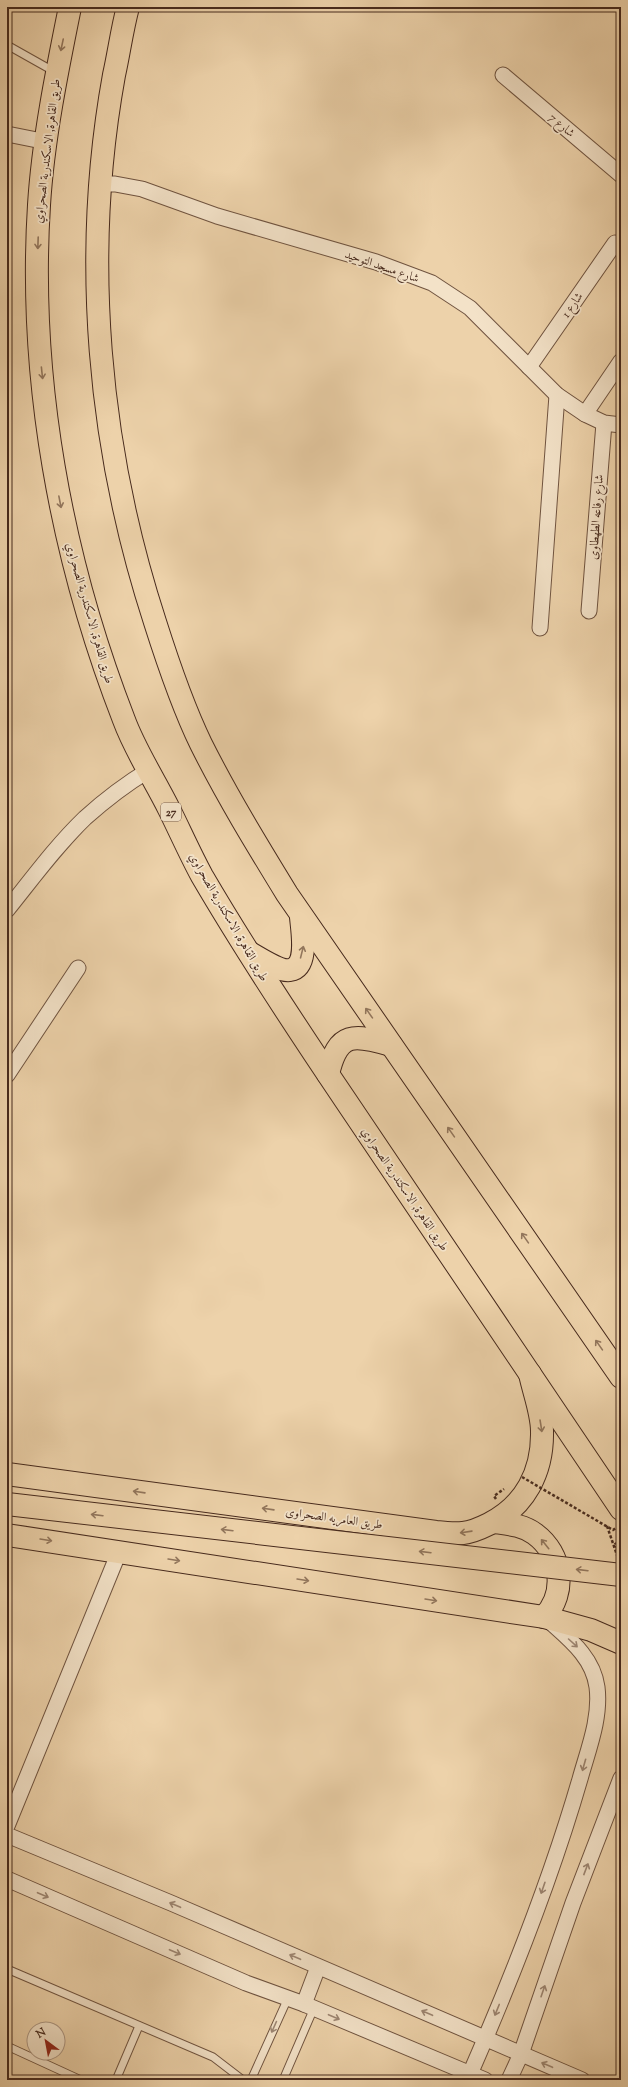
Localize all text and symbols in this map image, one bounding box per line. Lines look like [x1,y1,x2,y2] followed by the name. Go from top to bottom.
[58,38,66,51] one-way arrow
[30,77,66,225] street label: طريق القاهرة, الاسكندرية الصحراوي
[544,109,579,143] street label: شارع 7
[34,236,42,249] one-way arrow
[342,246,422,289] street label: شارع مسجد التوحيد
[558,289,589,323] street label: شارع 1
[39,366,46,379] one-way arrow
[585,474,610,560] street label: شارع رفاعه الطهطاوى
[57,495,65,508] one-way arrow
[60,541,118,686] street label: طريق القاهرة, الاسكندرية الصحراوي
[161,803,181,821] road number: 27
[184,850,272,985] street label: طريق القاهرة, الاسكندرية الصحراوي
[299,946,307,959] one-way arrow
[365,1008,373,1019] one-way arrow
[356,1124,453,1255] street label: طريق القاهرة, الاسكندرية الصحراوي
[447,1126,455,1137] one-way arrow
[521,1233,529,1244] one-way arrow
[595,1340,603,1351] one-way arrow
[537,1419,545,1432] one-way arrow
[133,1488,146,1495] one-way arrow
[284,1503,384,1535] street label: طريق العامريه الصحراوى
[261,1505,274,1513] one-way arrow
[91,1511,104,1519] one-way arrow
[221,1526,234,1533] one-way arrow
[460,1528,473,1536] one-way arrow
[39,1537,52,1545] one-way arrow
[540,1539,549,1550] one-way arrow
[419,1549,432,1556] one-way arrow
[167,1556,180,1564] one-way arrow
[576,1567,589,1574] one-way arrow
[296,1576,309,1584] one-way arrow
[424,1596,437,1604] one-way arrow
[568,1639,578,1648] one-way arrow
[580,1758,587,1771] one-way arrow
[583,1863,591,1875] one-way arrow
[539,1882,547,1894] one-way arrow
[36,1891,48,1899] one-way arrow
[170,1901,182,1908] one-way arrow
[168,1949,180,1956] one-way arrow
[289,1952,301,1960] one-way arrow
[539,1986,547,1998] one-way arrow
[492,2003,500,2015] one-way arrow
[422,2009,434,2016] one-way arrow
[328,2013,340,2021] one-way arrow
[26,2021,66,2061] north arrow
[270,2021,278,2033] one-way arrow
[32,2024,49,2043] text: N
[541,2060,553,2068] one-way arrow

